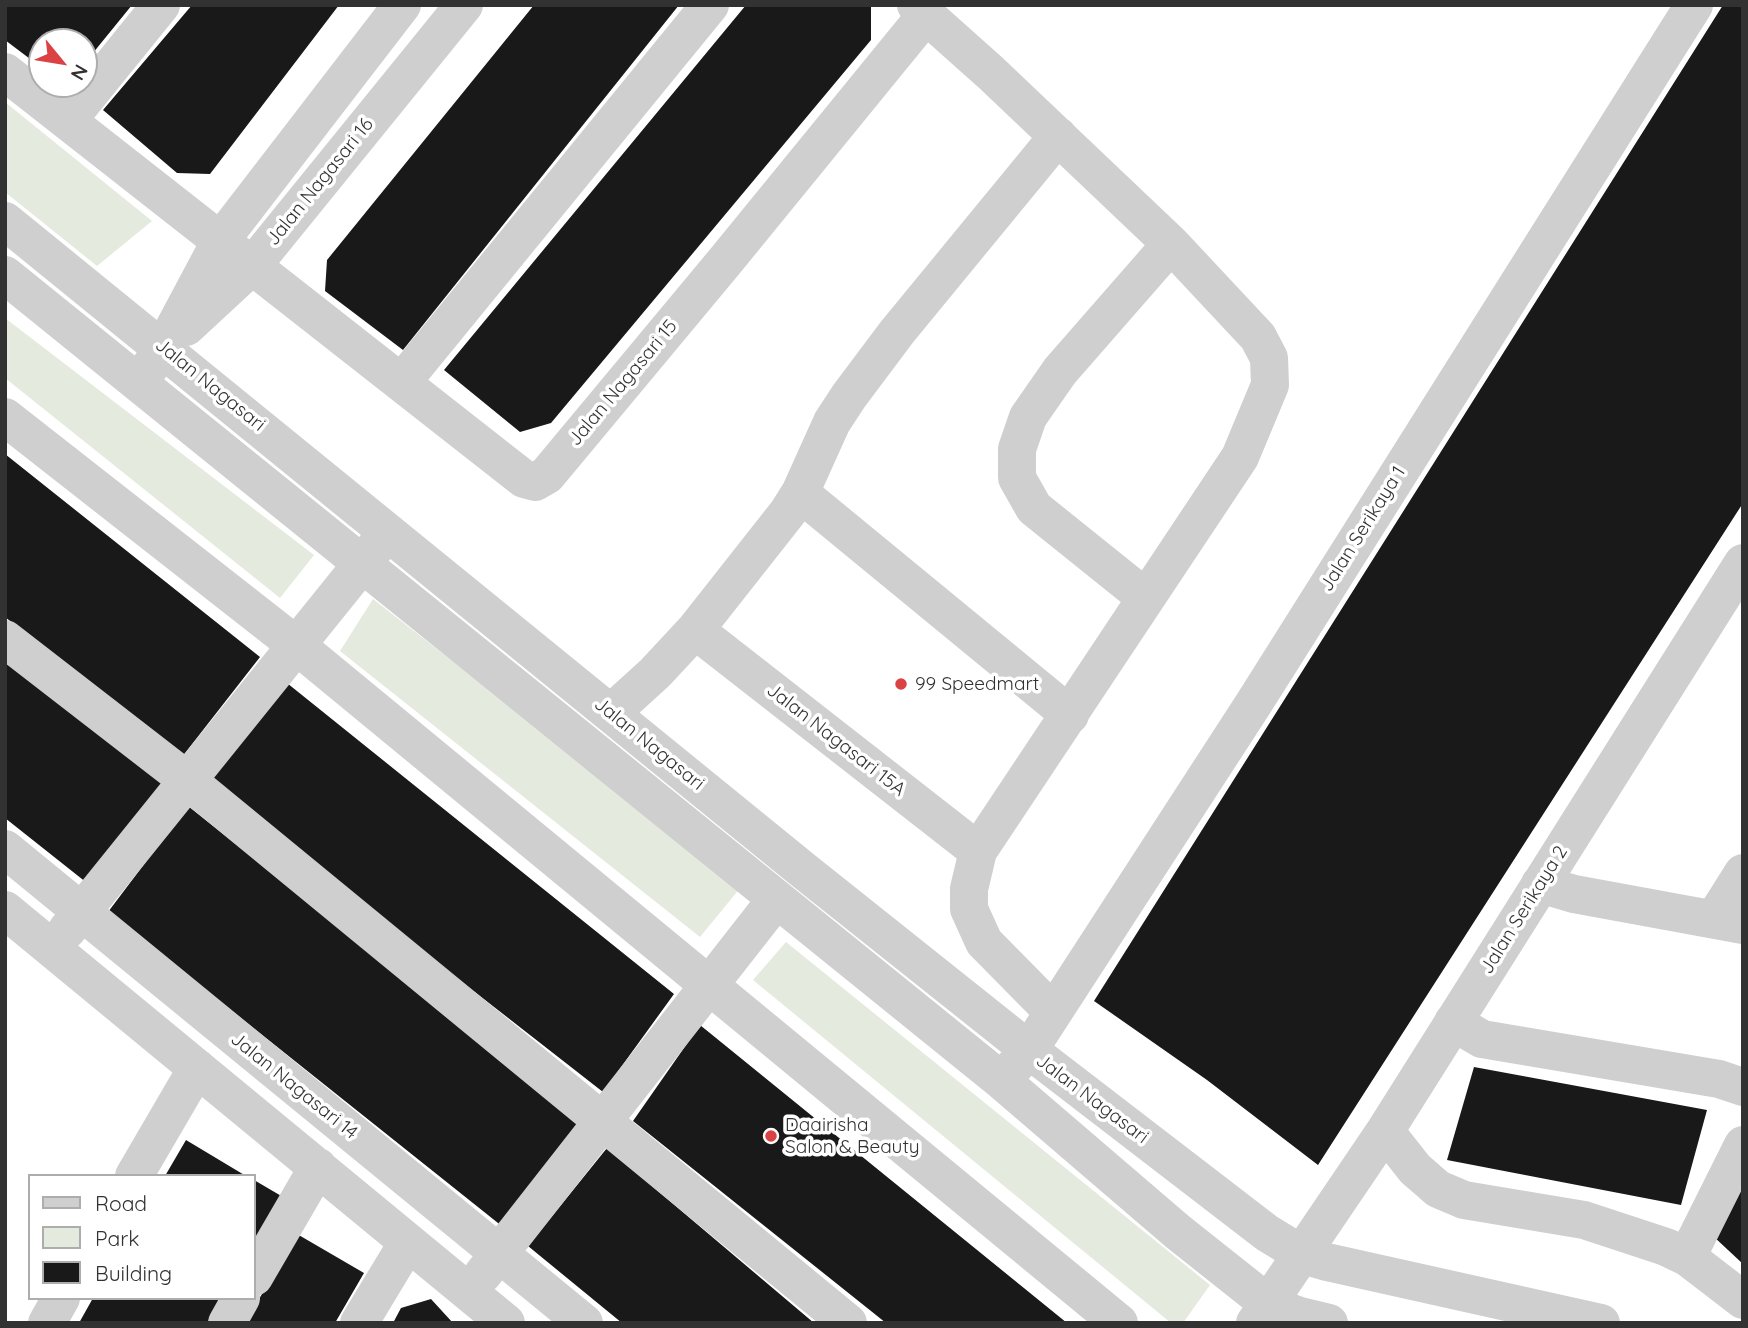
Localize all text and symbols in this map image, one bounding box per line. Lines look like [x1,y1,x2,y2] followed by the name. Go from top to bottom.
[28,28,98,98] north arrow
[66,60,93,85] text: N
[262,114,378,250] street label: Jalan Nagasari 16
[564,315,682,451] street label: Jalan Nagasari 15
[150,334,270,436] street label: Jalan Nagasari
[1315,462,1411,596] street label: Jalan Serikaya 1
[915,673,1039,695] place label: 99 Speedmart
[893,676,909,692] marker: 99 Speedmart
[762,679,910,801] street label: Jalan Nagasari 15A
[589,693,709,795] street label: Jalan Nagasari
[1475,842,1573,978] street label: Jalan Serikaya 2
[226,1028,362,1144] street label: Jalan Nagasari 14
[1031,1049,1153,1149] street label: Jalan Nagasari
[785,1114,920,1158] place label: Daairisha Salon & Beauty
[763,1128,779,1144] marker: Daairisha Salon & Beauty
[28,1174,256,1300] legend
[95,1190,147,1216] text: Road
[95,1225,139,1251] text: Park
[95,1260,172,1286] text: Building

